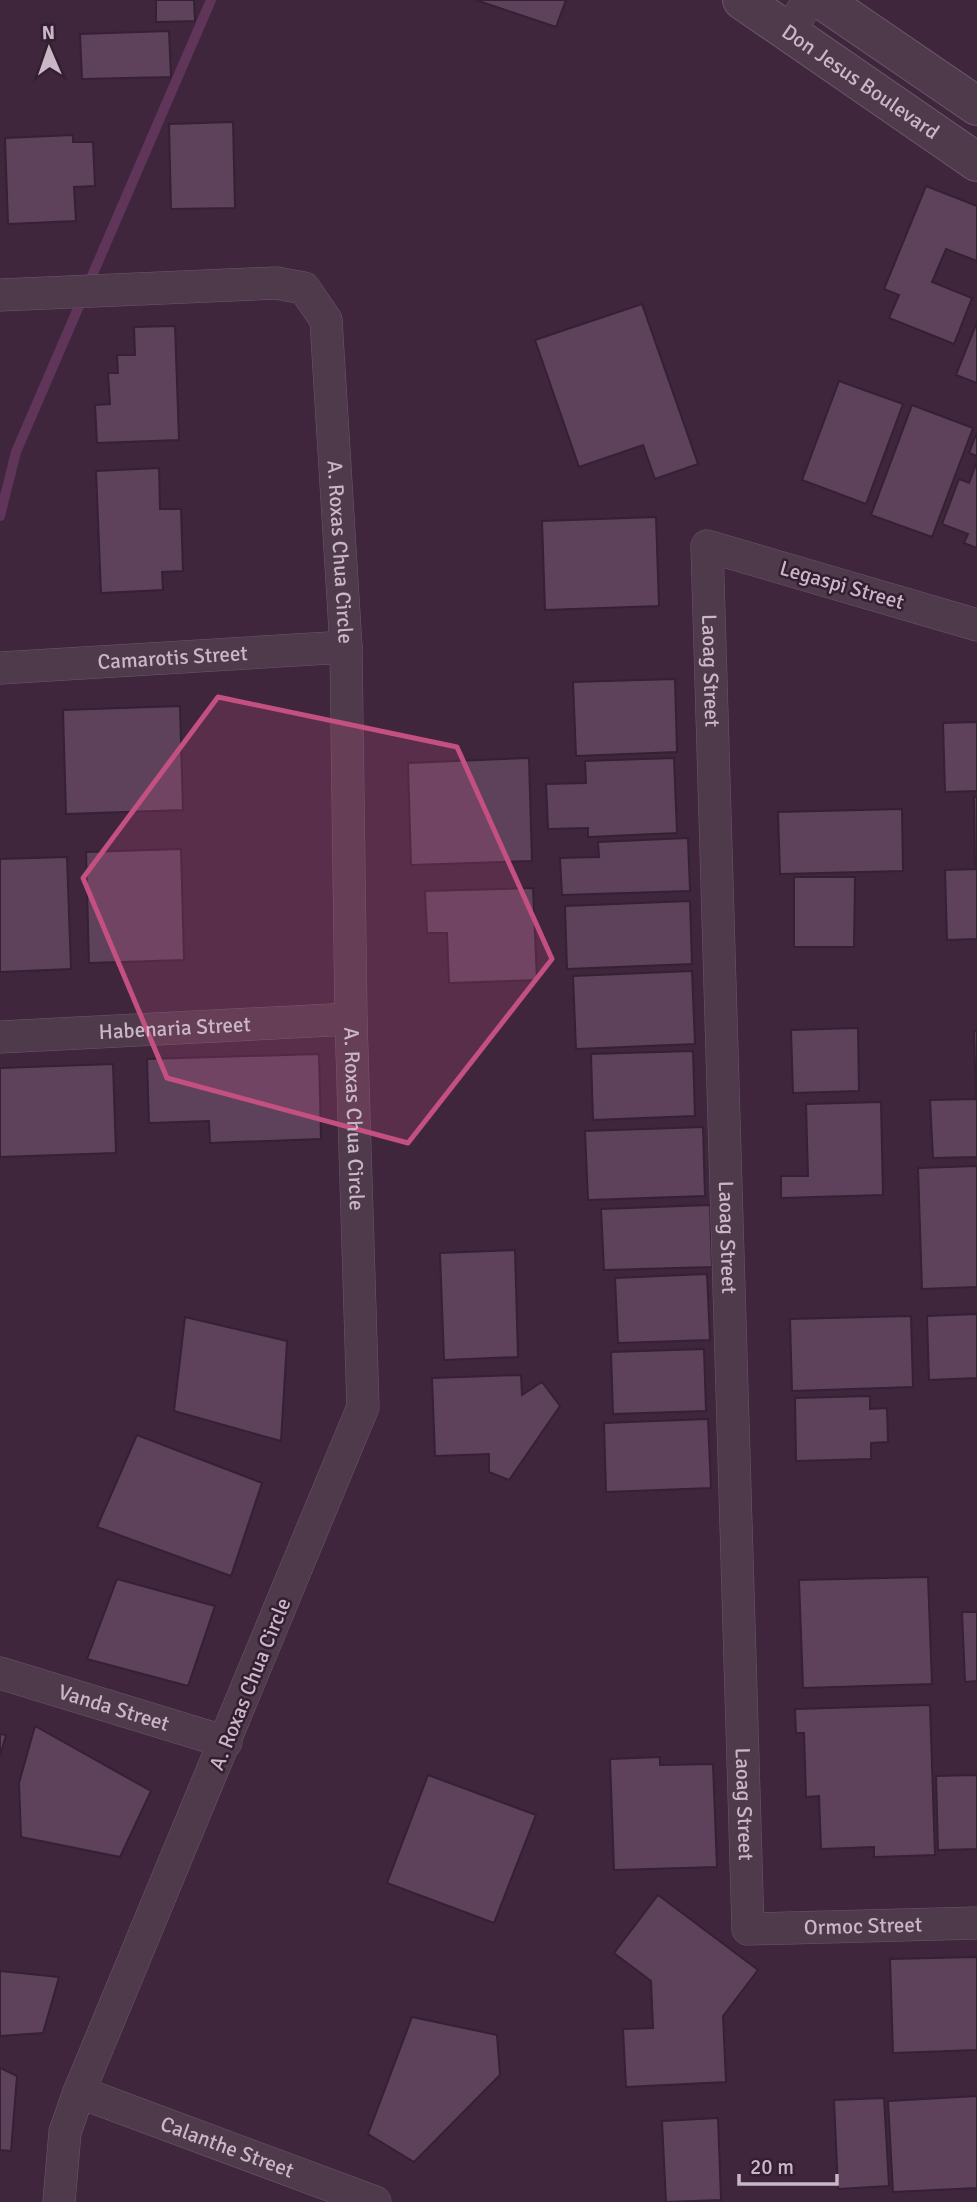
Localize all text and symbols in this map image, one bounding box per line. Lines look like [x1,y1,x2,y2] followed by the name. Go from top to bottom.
[14,14,84,84] north arrow
[777,18,944,145] street label: Don Jesus Boulevard
[41,21,55,45] text: N
[322,460,359,645] street label: A. Roxas Chua Circle
[777,555,907,615] street label: Legaspi Street
[696,614,725,728] street label: Laoag Street
[97,640,249,675] street label: Camarotis Street
[98,1011,252,1045] street label: Habenaria Street
[338,1027,370,1211] street label: A. Roxas Chua Circle
[713,1180,742,1294] street label: Laoag Street
[204,1594,296,1774] street label: A. Roxas Chua Circle
[55,1679,172,1737] street label: Vanda Street
[730,1747,759,1861] street label: Laoag Street
[803,1911,923,1941] street label: Ormoc Street
[157,2110,297,2184] street label: Calanthe Street
[739,2142,837,2186] scale bar
[750,2154,794,2180] text: 20 m

